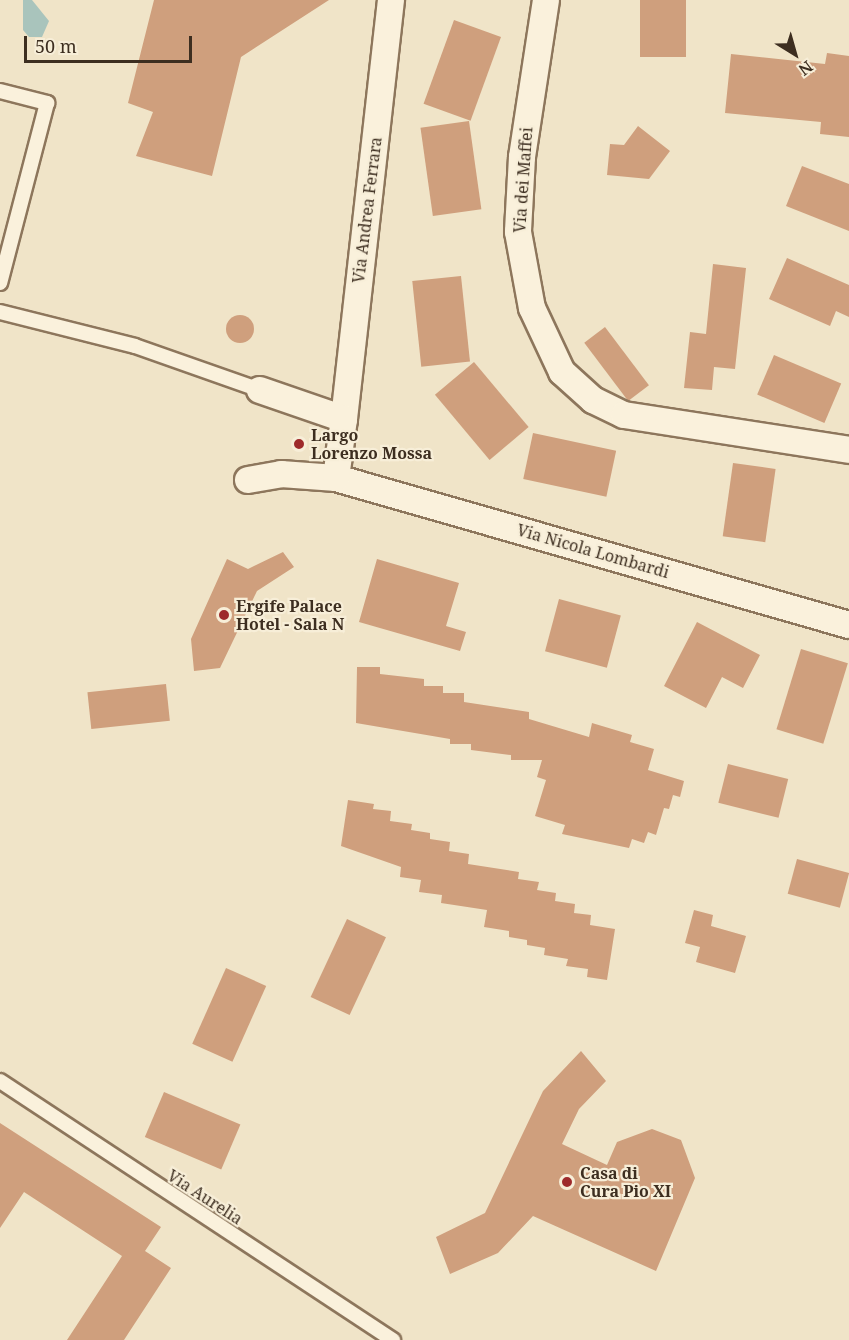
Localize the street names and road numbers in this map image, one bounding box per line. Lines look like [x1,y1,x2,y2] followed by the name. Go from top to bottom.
[510,127,536,233] street label: Via dei Maffei
[349,136,385,284] street label: Via Andrea Ferrara
[515,520,671,582] street label: Via Nicola Lombardi
[164,1166,246,1228] street label: Via Aurelia

